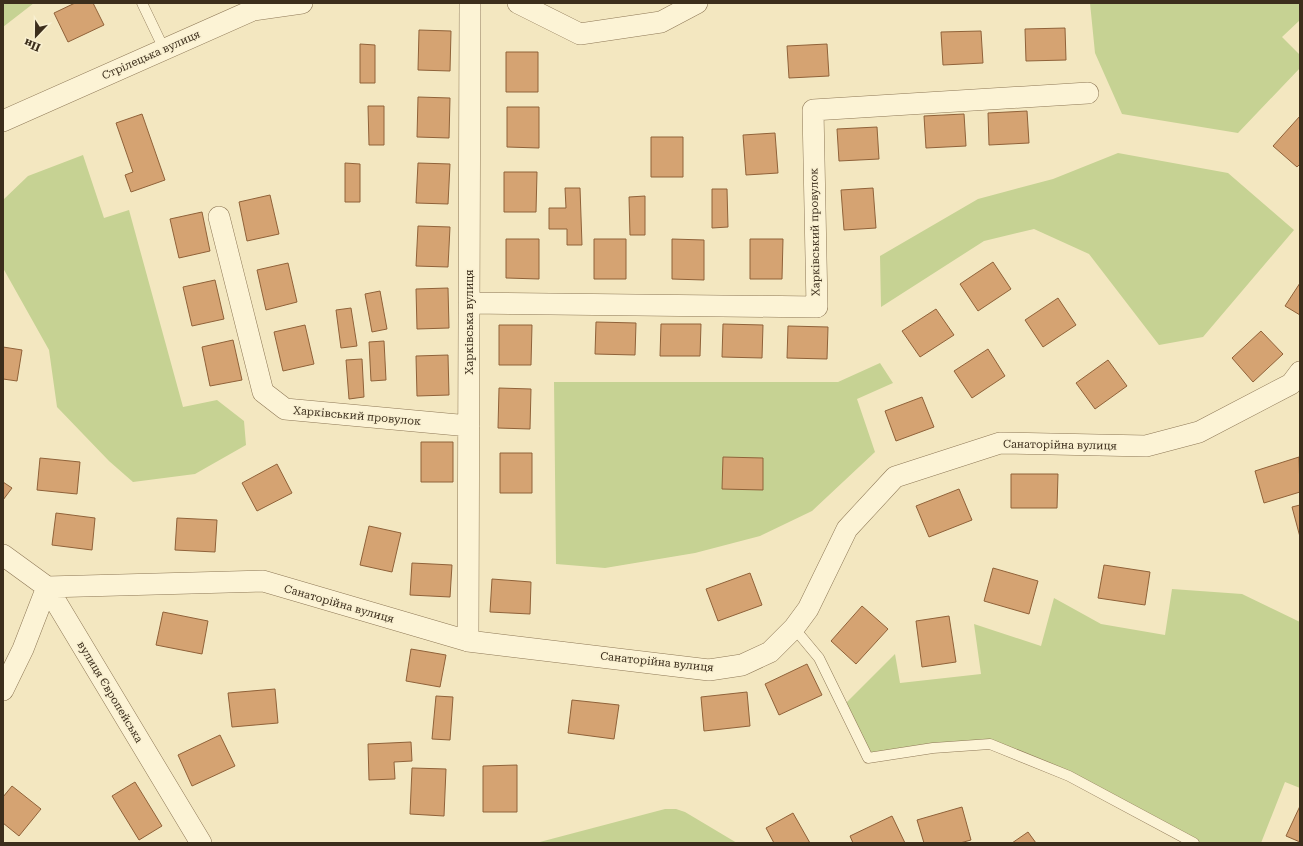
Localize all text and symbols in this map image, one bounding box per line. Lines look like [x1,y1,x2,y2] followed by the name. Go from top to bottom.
[16,16,56,56] north arrow
[100,27,202,83] street label: Стрілецька вулиця
[22,35,42,54] text: Пн
[807,168,823,296] street label: Харківський провулок
[463,269,476,375] street label: Харківська вулиця
[292,404,422,428] street label: Харківський провулок
[1003,438,1117,452] street label: Санаторійна вулиця
[282,582,396,626] street label: Санаторійна вулиця
[75,639,145,745] street label: вулиця Європейська
[600,650,714,674] street label: Санаторійна вулиця

